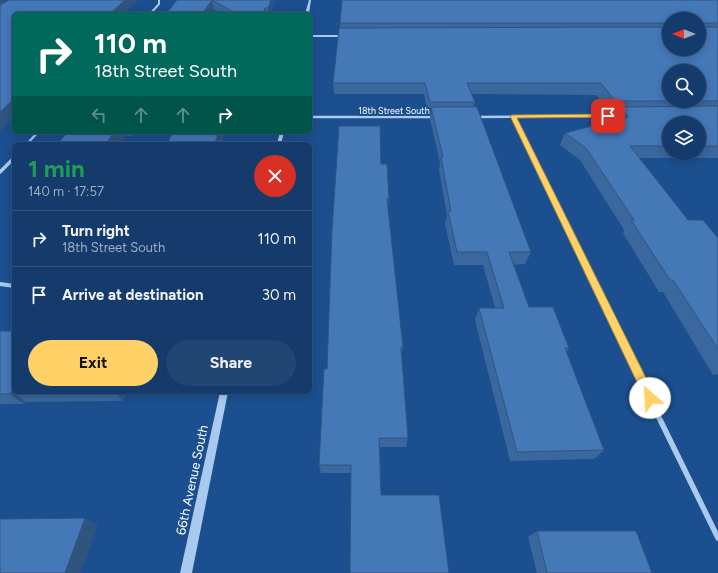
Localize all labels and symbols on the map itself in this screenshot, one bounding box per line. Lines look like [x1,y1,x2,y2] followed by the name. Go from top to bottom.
[662,12,706,56] north arrow
[591,99,625,133] pin
[358,105,430,116] street label: 18th Street South
[629,377,671,419] position arrow
[173,424,211,536] street label: 66th Avenue South

